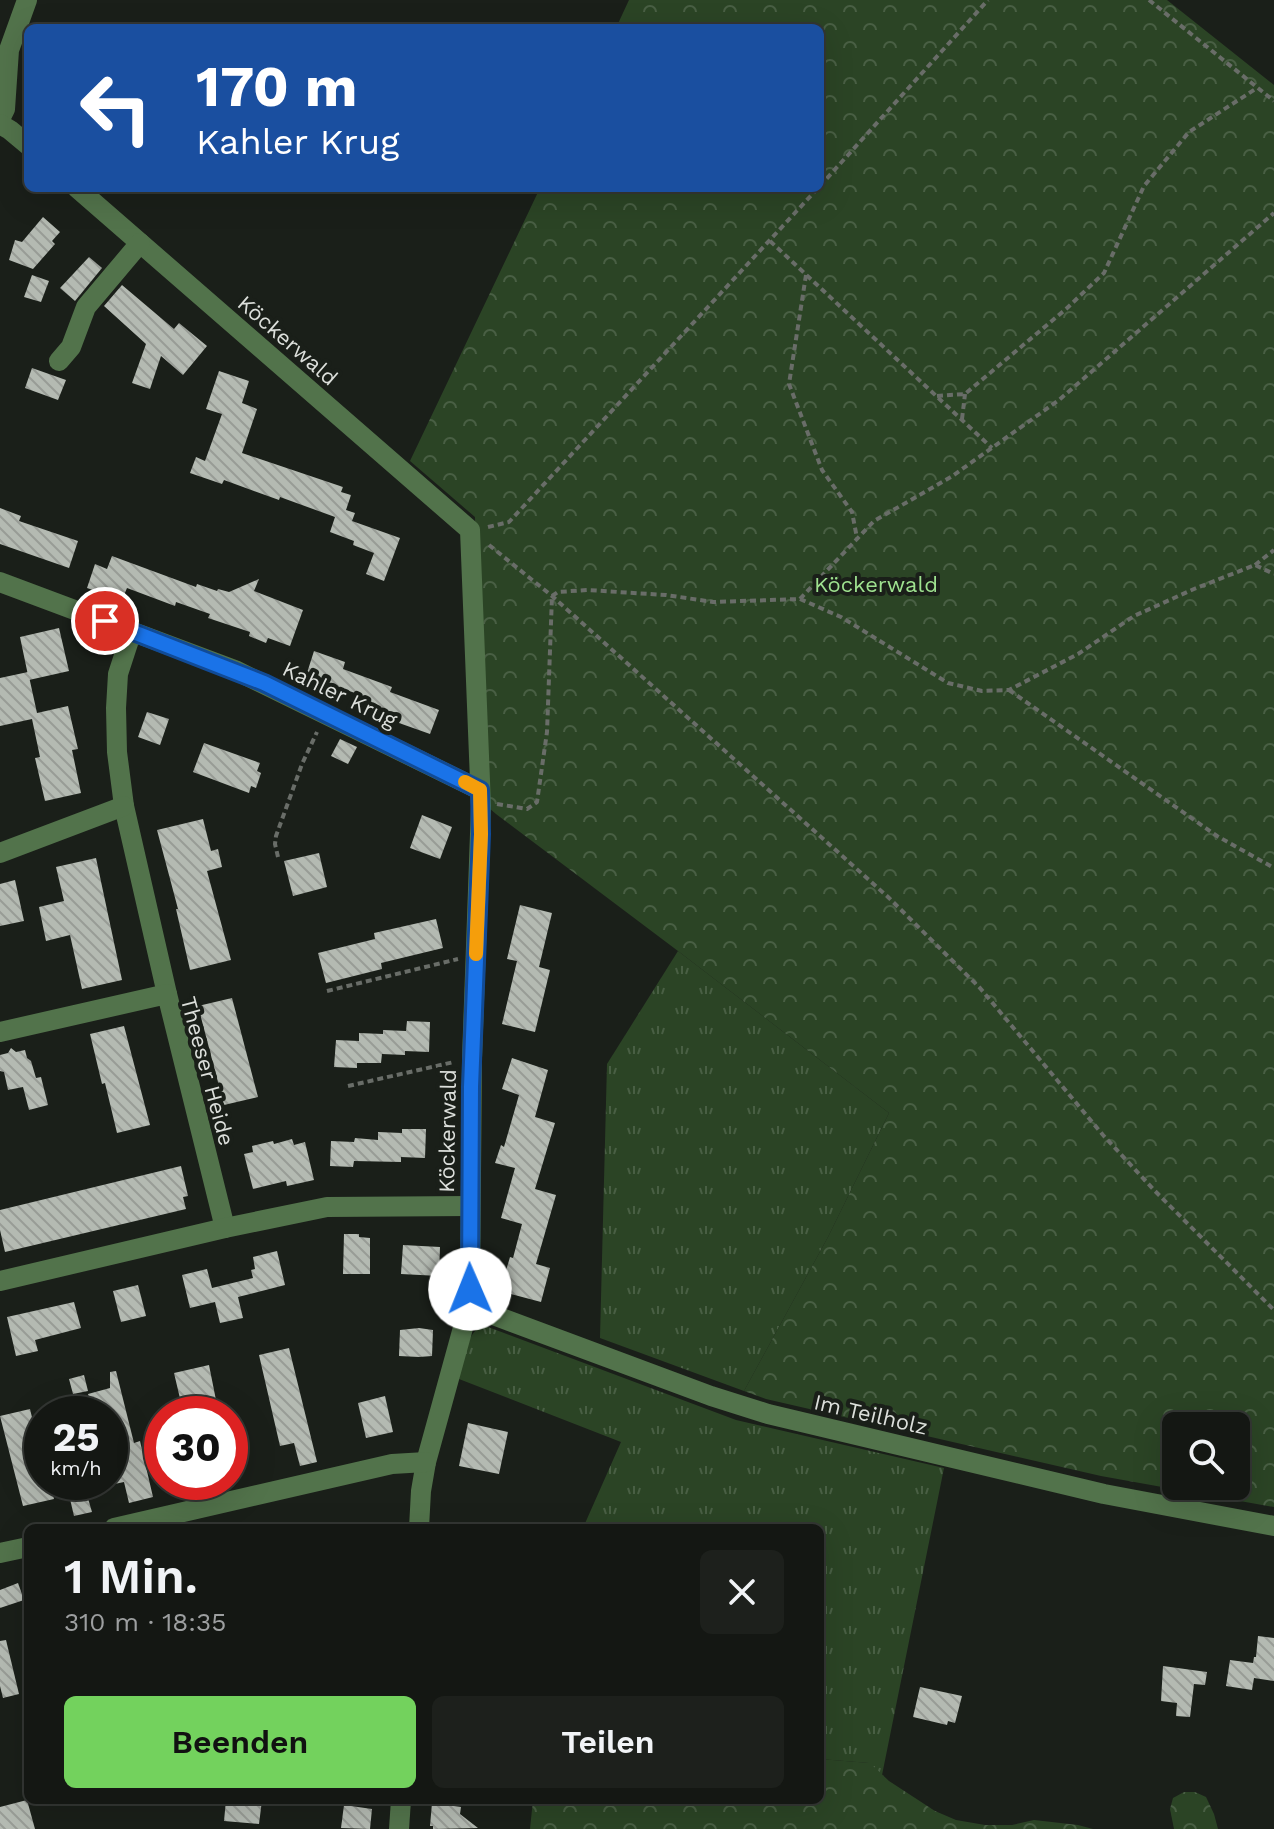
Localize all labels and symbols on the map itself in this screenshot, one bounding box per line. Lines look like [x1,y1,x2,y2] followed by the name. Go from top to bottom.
[233,290,343,390] street label: Köckerwald
[814,572,938,597] park label: Köckerwald
[71,587,139,655] pin
[278,656,401,733] street label: Kahler Krug
[176,994,239,1148] street label: Theeser Heide
[434,1069,461,1193] street label: Köckerwald
[428,1247,512,1331] position arrow
[812,1389,930,1440] street label: Im Teilholz
[144,1396,248,1500] speed limit sign: 30

